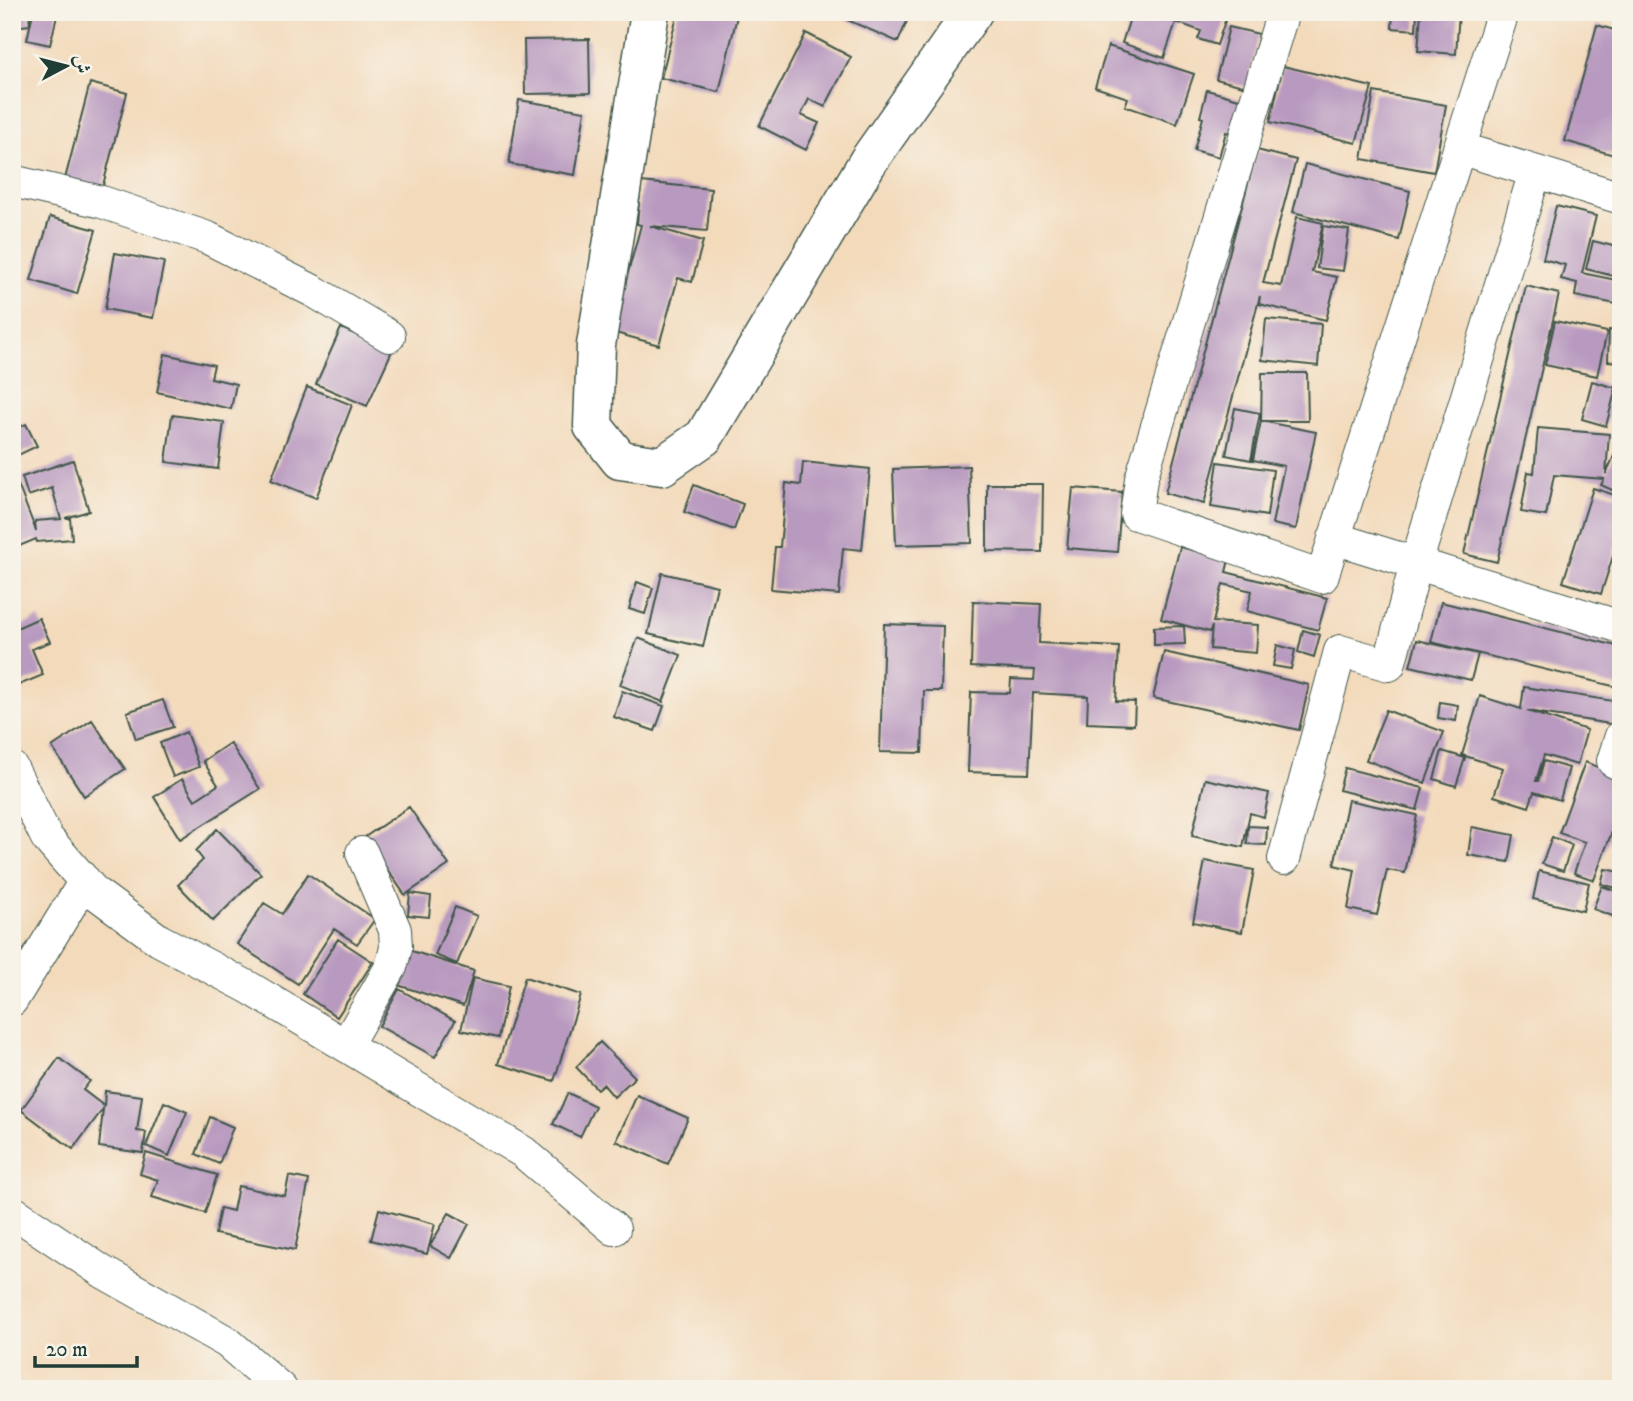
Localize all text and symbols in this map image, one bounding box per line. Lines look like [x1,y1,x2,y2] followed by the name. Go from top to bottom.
[32,32,102,102] north arrow
[69,53,94,75] text: ش
[35,1324,136,1368] scale bar
[46,1337,88,1363] text: 20 m

